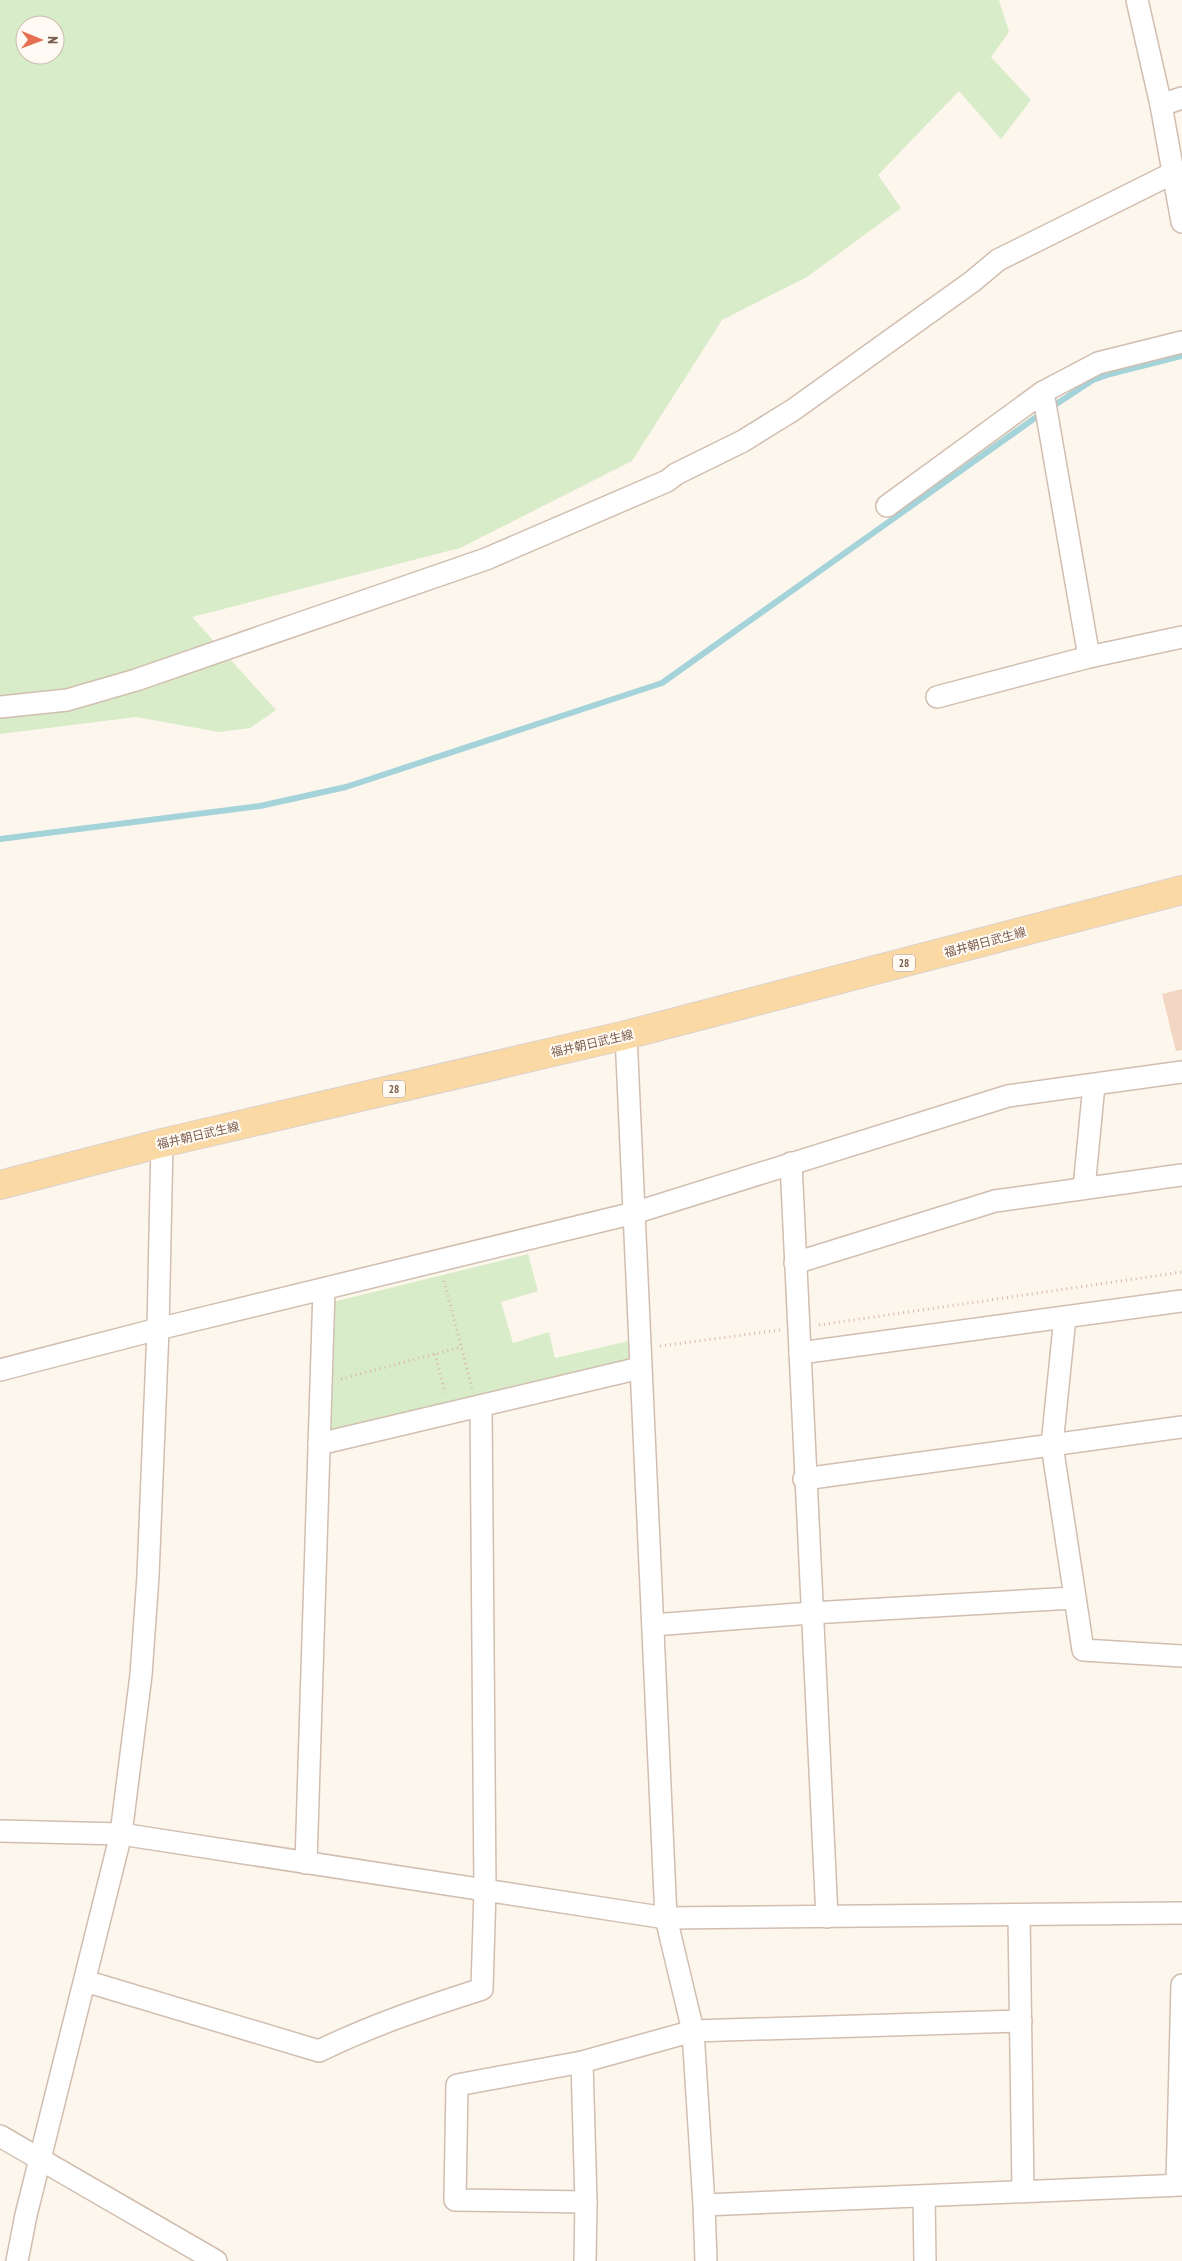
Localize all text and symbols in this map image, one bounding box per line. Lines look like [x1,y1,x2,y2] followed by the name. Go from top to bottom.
[15,15,65,65] north arrow
[44,36,62,44] text: N
[942,924,1028,960] street label: 福井朝日武生線
[893,954,915,971] road number: 28
[549,1026,635,1060] street label: 福井朝日武生線
[383,1080,405,1098] road number: 28
[155,1118,241,1152] street label: 福井朝日武生線

